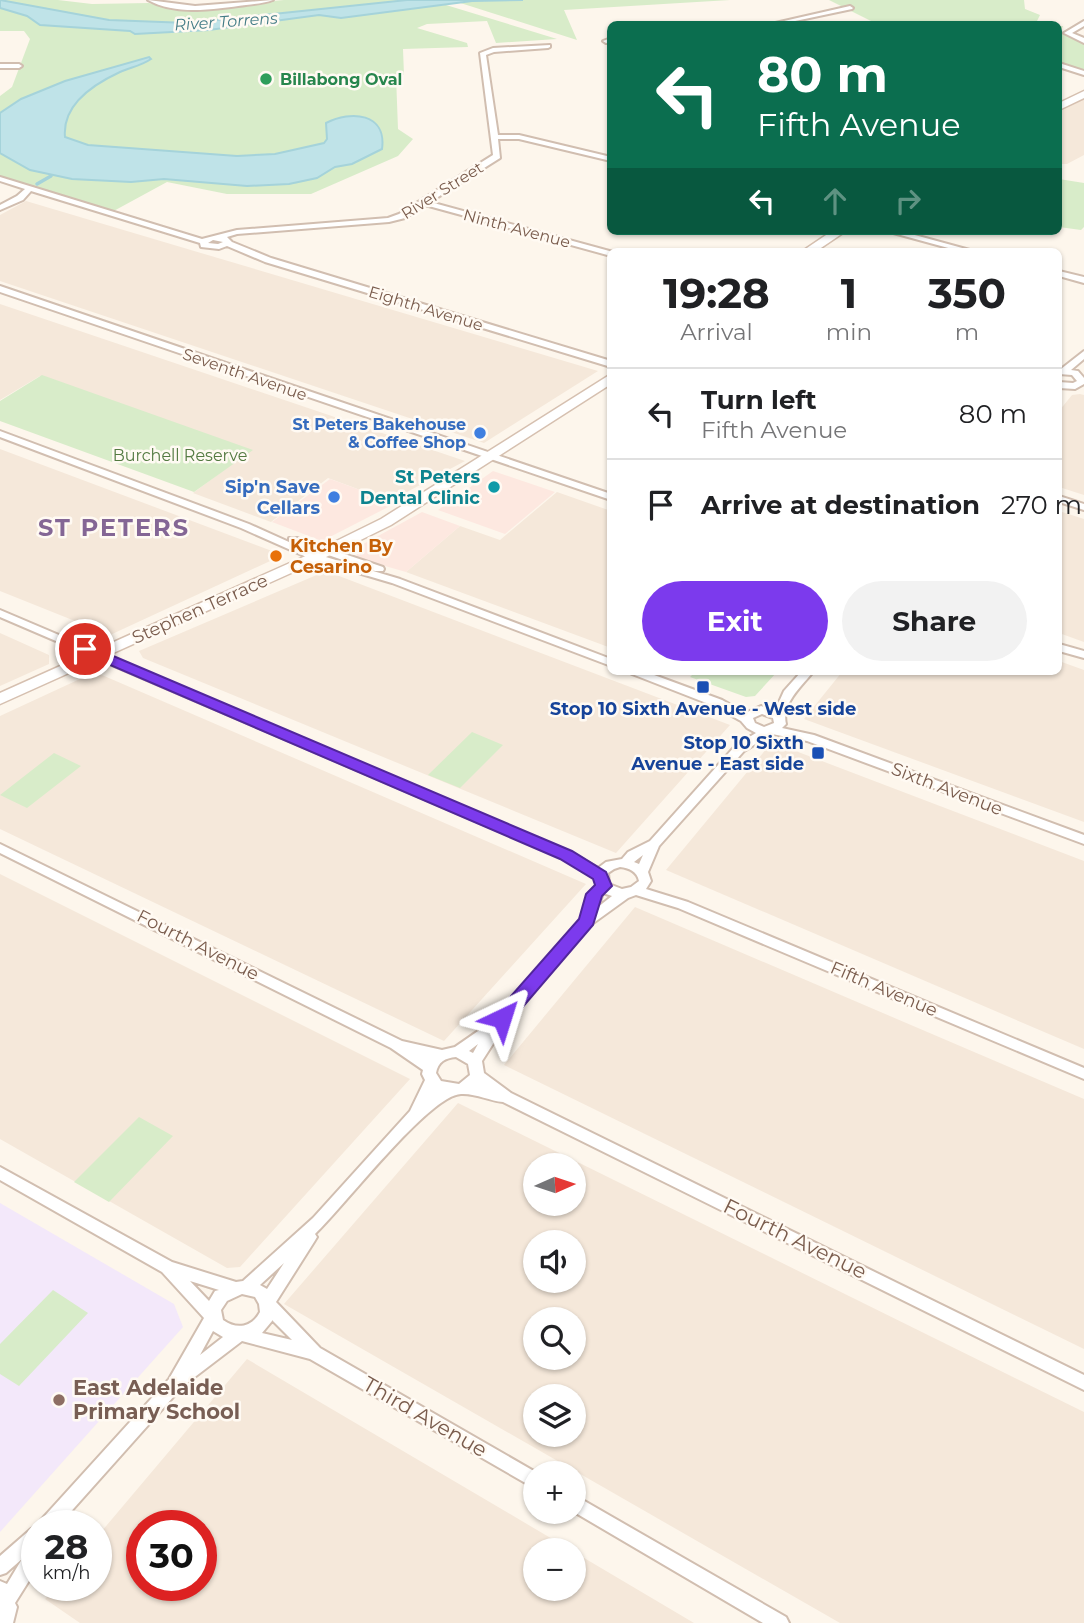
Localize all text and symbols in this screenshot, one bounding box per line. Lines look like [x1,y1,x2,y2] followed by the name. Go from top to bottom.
[174,8,279,35] water label: River Torrens
[757,45,888,104] text: 80 m
[642,49,733,140] icon: left
[280,70,402,89] place label: Billabong Oval
[258,71,274,87] marker: Billabong Oval
[757,105,960,144] text: Fifth Avenue
[398,157,487,223] street label: River Street
[743,182,781,220] icon: left
[816,182,854,220] icon: ahead
[889,182,927,220] icon: right
[461,205,572,252] street label: Ninth Avenue
[663,267,770,319] text: 19:28
[841,267,857,319] text: 1
[928,267,1006,319] text: 350
[366,282,485,335] street label: Eighth Avenue
[680,318,753,346] text: Arrival
[826,318,872,346] text: min
[955,318,979,346] text: m
[180,344,309,405] street label: Seventh Avenue
[701,384,817,416] text: Turn left
[642,395,680,433] icon: left
[959,398,1027,430] text: 80 m
[292,415,466,452] place label: St Peters Bakehouse & Coffee Shop
[701,416,847,444] text: Fifth Avenue
[472,425,488,441] marker: St Peters Bakehouse & Coffee Shop
[113,446,247,465] park label: Burchell Reserve
[360,466,480,509] place label: St Peters Dental Clinic
[225,476,320,519] place label: Sip'n Save Cellars
[486,479,502,495] marker: St Peters Dental Clinic
[642,486,680,524] icon: arrive
[326,489,342,505] marker: Sip'n Save Cellars
[701,489,980,521] text: Arrive at destination
[1001,489,1082,521] text: 270 m
[38,513,190,542] district label: ST PETERS
[290,535,393,578] place label: Kitchen By Cesarino
[268,548,284,564] marker: Kitchen By Cesarino
[129,569,271,649] street label: Stephen Terrace
[642,581,828,661] button: Exit
[842,581,1027,661] button: Share
[55,619,115,679] pin
[66,630,104,668] icon: arrive
[695,679,711,695] marker: Stop 10 Sixth Avenue - West side
[550,698,856,720] place label: Stop 10 Sixth Avenue - West side
[630,732,804,775] place label: Stop 10 Sixth Avenue - East side
[810,745,826,761] marker: Stop 10 Sixth Avenue - East side
[888,758,1006,820] street label: Sixth Avenue
[133,905,263,985] street label: Fourth Avenue
[827,957,941,1022] street label: Fifth Avenue
[465,981,539,1055] position arrow
[523,1153,586,1216] north arrow
[523,1153,586,1601] map controls
[719,1193,871,1284] street label: Fourth Avenue
[523,1230,586,1293] button: sound
[523,1307,586,1370] button: search
[359,1371,492,1462] street label: Third Avenue
[73,1375,240,1424] place label: East Adelaide Primary School
[523,1384,586,1447] button: layers
[51,1392,67,1408] marker: East Adelaide Primary School
[523,1461,586,1524] button: +
[126,1510,217,1601] speed limit sign: 30
[45,1525,88,1568] text: 28
[523,1538,586,1601] button: −
[42,1562,91,1584] text: km/h

